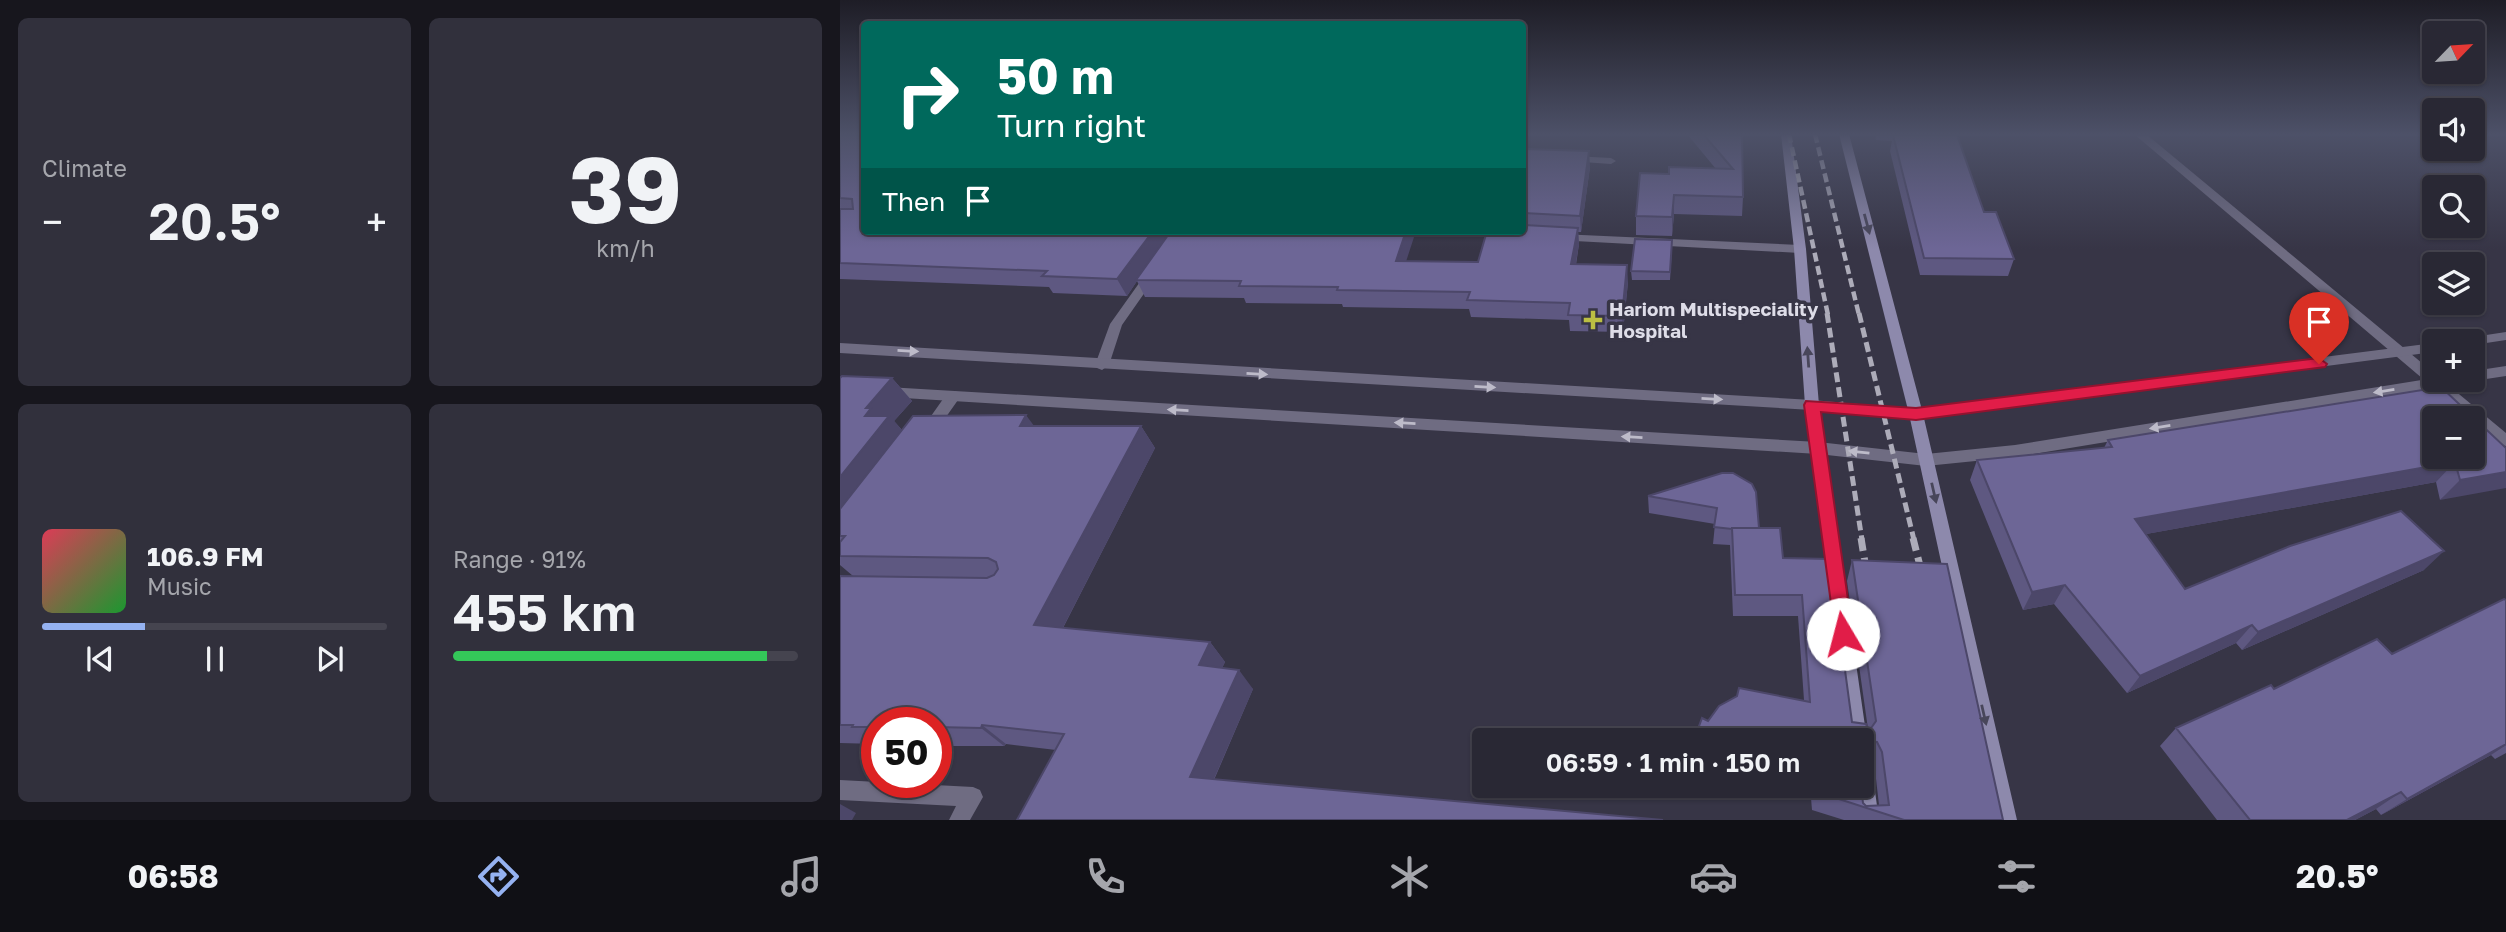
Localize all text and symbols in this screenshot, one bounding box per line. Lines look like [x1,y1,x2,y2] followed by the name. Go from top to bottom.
[2422,21,2485,84] north arrow
[2422,21,2485,469] map controls
[997,46,1114,105] text: 50 m
[882,49,973,140] icon: right
[2422,98,2485,161] button: sound
[997,106,1146,144] text: Turn right
[569,134,682,243] text: 39
[42,154,127,182] text: Climate
[2422,175,2485,238] button: search
[959,182,997,220] icon: arrive
[882,186,945,217] text: Then
[149,189,280,251] text: 20.5°
[42,199,63,244] text: −
[366,199,387,244] text: +
[1862,213,1873,235] one-way arrow
[596,234,655,262] text: km/h
[2422,252,2485,315] button: layers
[2289,292,2349,364] pin
[1609,297,1819,342] place label: Hariom Multispeciality Hospital
[2300,303,2338,341] icon: arrive
[1583,310,1603,330] marker: Hariom Multispeciality Hospital
[2422,329,2485,392] button: +
[897,346,919,357] one-way arrow
[1802,346,1813,368] one-way arrow
[1247,368,1269,379] one-way arrow
[1474,381,1496,392] one-way arrow
[2373,386,2395,397] one-way arrow
[1701,394,1723,405] one-way arrow
[1166,404,1188,415] one-way arrow
[2422,406,2485,469] button: −
[1393,417,1415,428] one-way arrow
[2149,422,2171,433] one-way arrow
[1620,431,1642,442] one-way arrow
[1847,447,1869,458] one-way arrow
[1929,482,1940,504] one-way arrow
[147,541,264,572] text: 106.9 FM
[453,545,586,573] text: Range · 91%
[147,572,212,600] text: Music
[453,580,636,642] text: 455 km
[1806,597,1880,671] position arrow
[81,640,119,678] icon: previous
[196,640,234,678] icon: pause
[311,640,349,678] icon: next
[1978,704,1989,726] one-way arrow
[861,707,952,798] speed limit sign: 50
[1546,747,1800,778] text: 06:59 · 1 min · 150 m
[474,852,523,901] icon: directions
[777,852,826,901] icon: music
[1081,852,1130,901] icon: phone
[1385,852,1434,901] icon: climate
[1689,852,1738,901] icon: car
[1992,852,2041,901] icon: filters
[127,857,219,895] text: 06:58
[2296,857,2379,895] text: 20.5°

